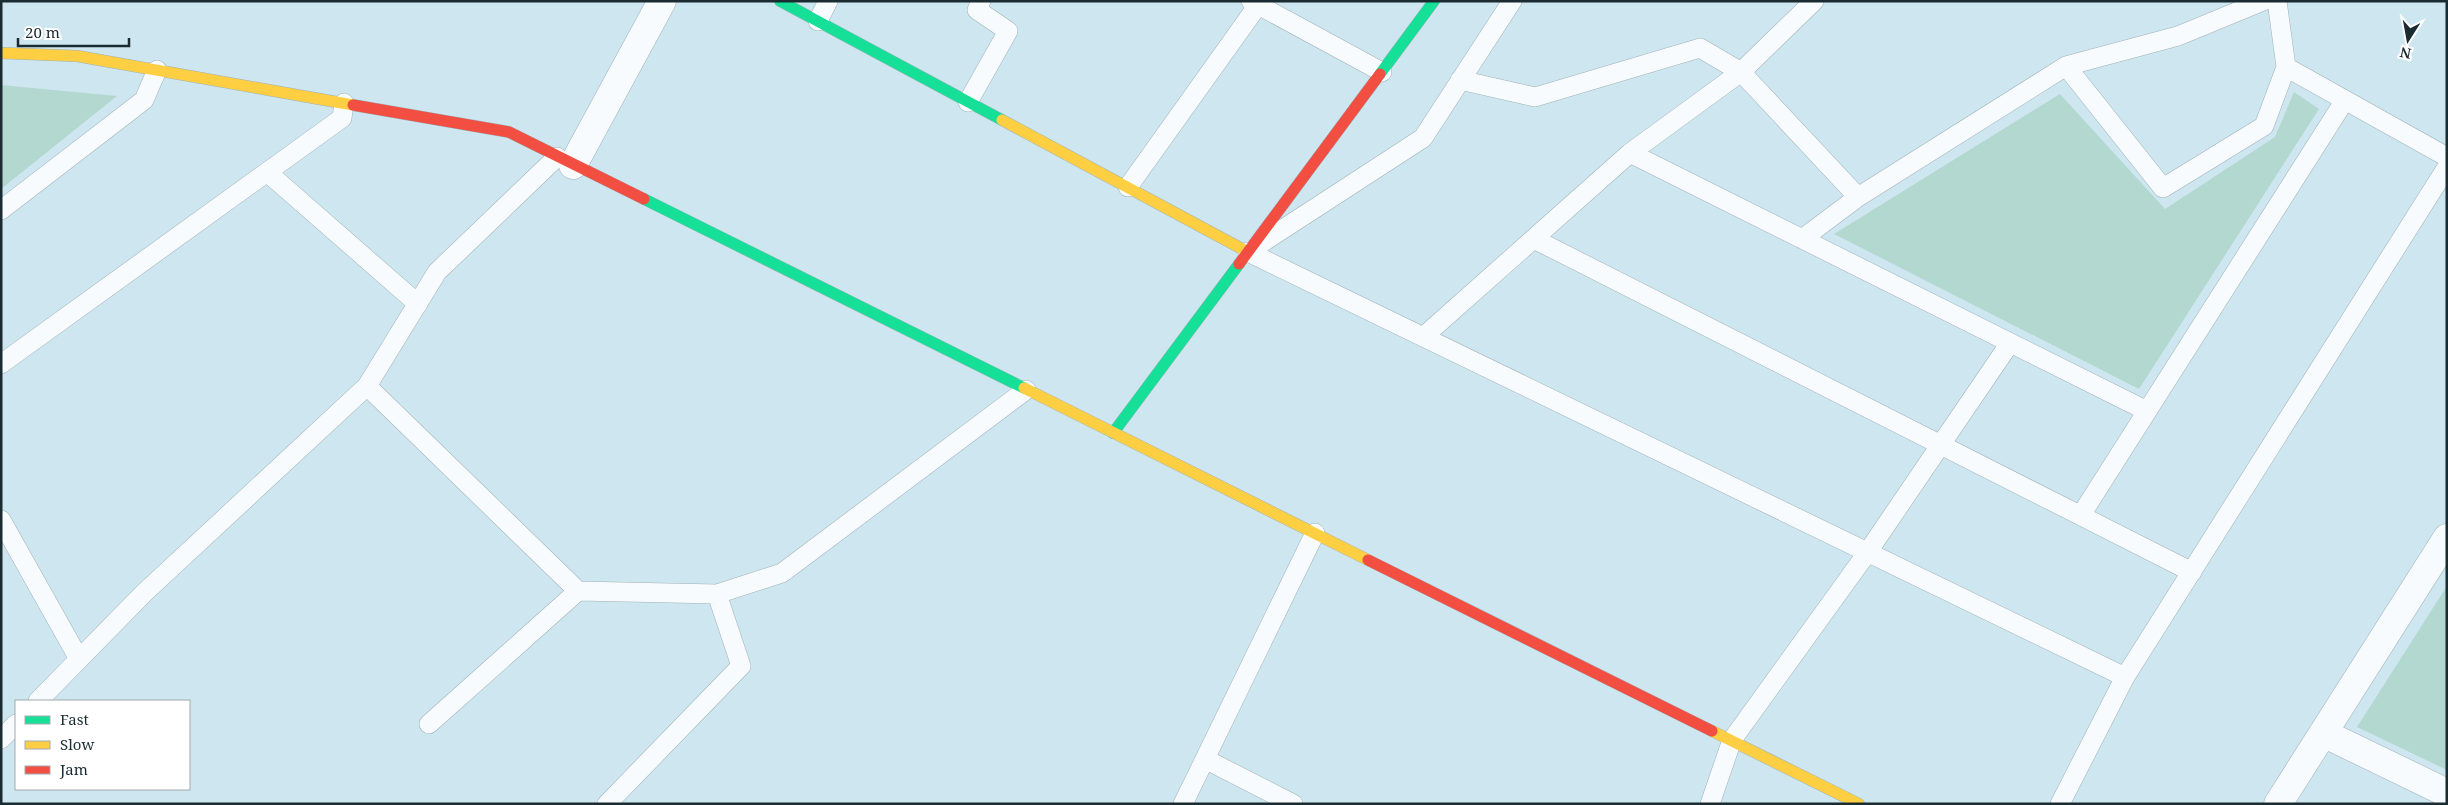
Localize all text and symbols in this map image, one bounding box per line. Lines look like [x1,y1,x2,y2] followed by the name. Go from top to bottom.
[18,15,129,47] scale bar
[2383,15,2433,65] north arrow
[25,22,60,42] text: 20 m
[2398,43,2413,64] text: N
[15,700,190,790] legend
[60,709,89,729] text: Fast
[60,734,94,754] text: Slow
[59,759,88,779] text: Jam

